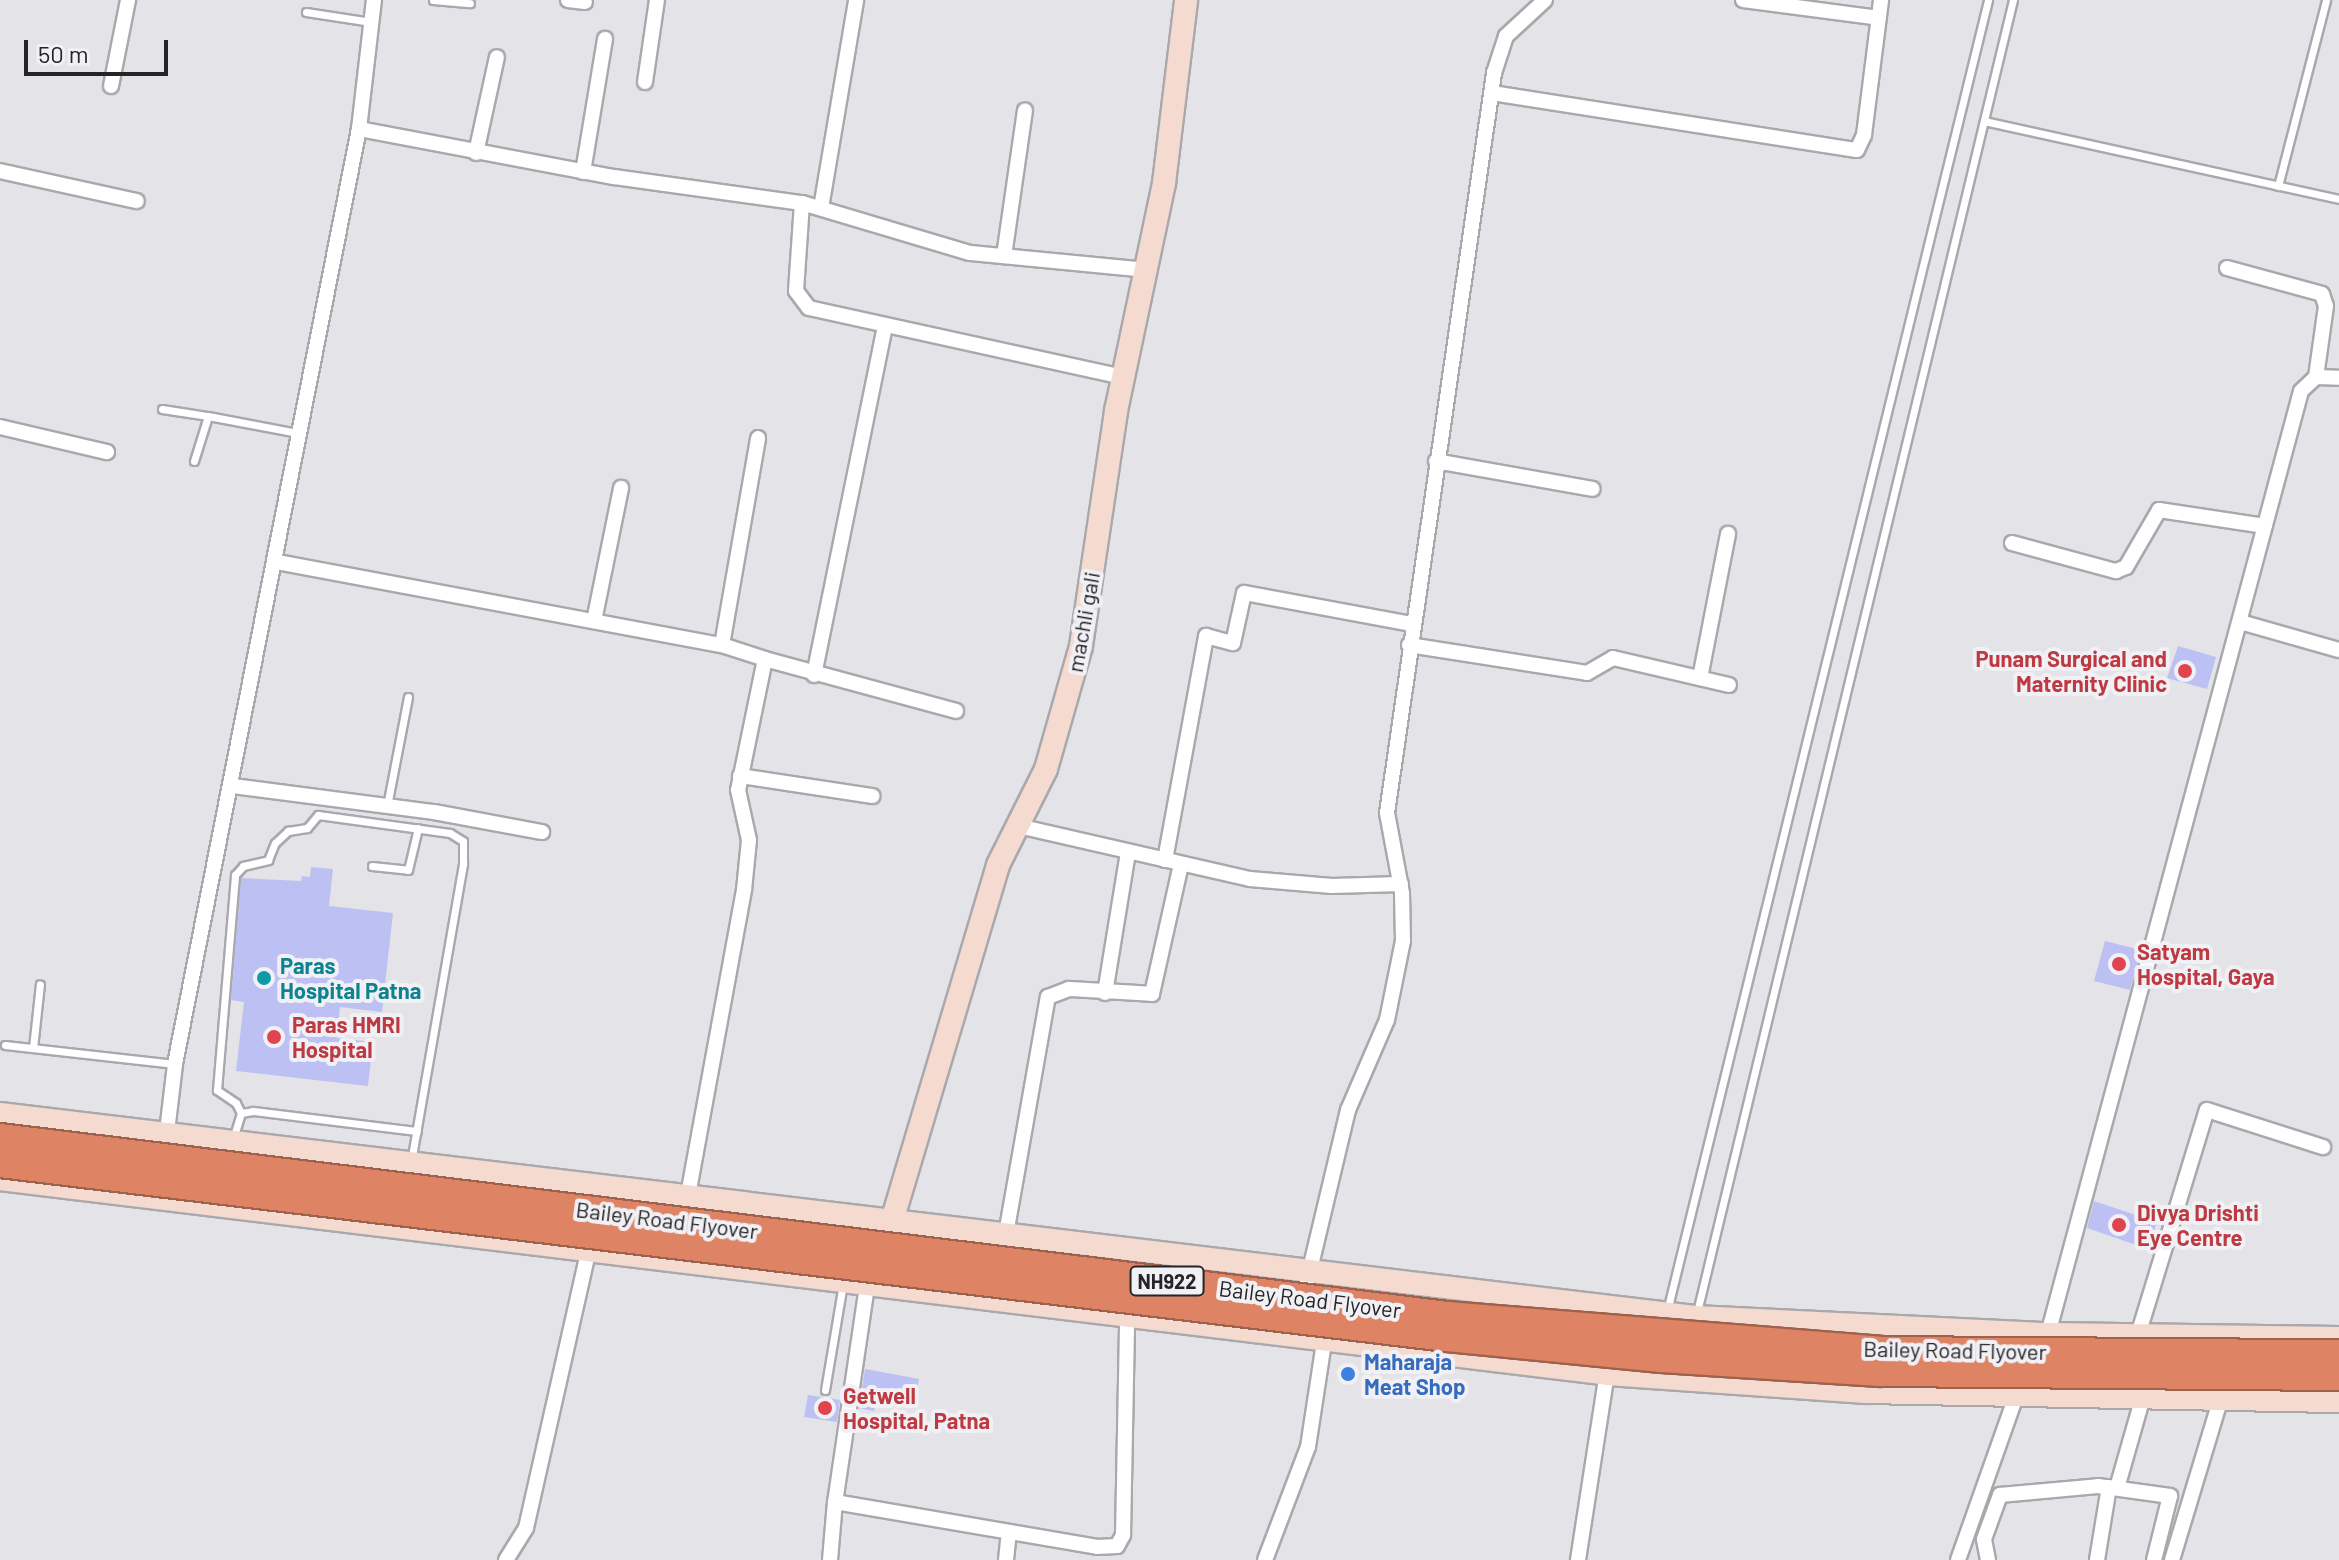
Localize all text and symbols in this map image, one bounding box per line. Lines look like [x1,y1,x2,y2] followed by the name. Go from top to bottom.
[28,24,172,74] scale bar
[38,39,89,68] text: 50 m
[1061,570,1105,674] street label: machli gali
[1975,645,2167,696] place label: Punam Surgical and Maternity Clinic
[2174,660,2196,682] marker: Punam Surgical and Maternity Clinic
[2137,938,2275,990] place label: Satyam Hospital, Gaya
[280,952,421,1004] place label: Paras Hospital Patna
[2108,953,2130,975] marker: Satyam Hospital, Gaya
[255,969,273,987] marker: Paras Hospital Patna
[292,1011,401,1062] place label: Paras HMRI Hospital
[263,1026,285,1048] marker: Paras HMRI Hospital
[574,1196,760,1244] street label: Bailey Road Flyover
[2137,1199,2259,1250] place label: Divya Drishti Eye Centre
[2108,1214,2130,1236] marker: Divya Drishti Eye Centre
[1129,1265,1205,1297] road number: NH922
[1217,1275,1403,1323] street label: Bailey Road Flyover
[1863,1335,2047,1365] street label: Bailey Road Flyover
[1364,1348,1466,1400] place label: Maharaja Meat Shop
[1339,1365,1357,1383] marker: Maharaja Meat Shop
[843,1382,990,1434] place label: Getwell Hospital, Patna
[814,1397,836,1419] marker: Getwell Hospital, Patna

